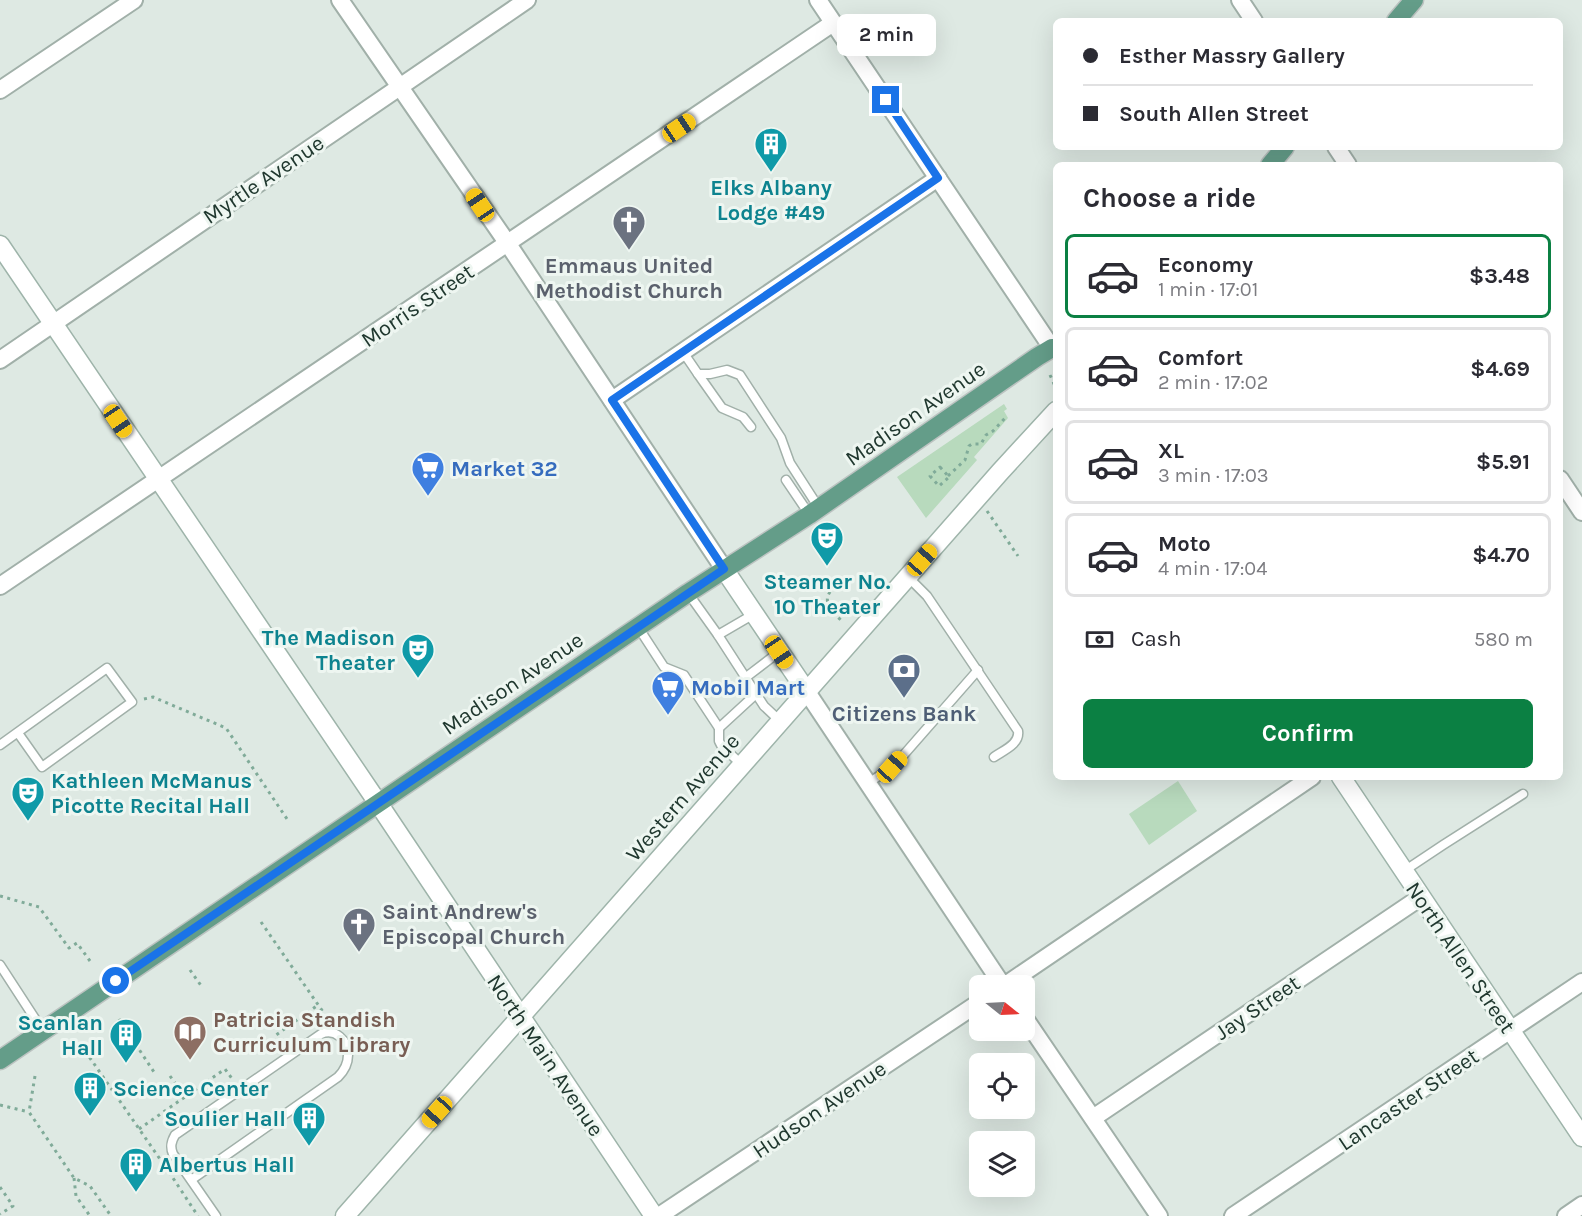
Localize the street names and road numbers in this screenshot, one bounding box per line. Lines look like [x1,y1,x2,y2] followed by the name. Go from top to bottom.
[198,130,329,230] street label: Myrtle Avenue
[356,259,479,353] street label: Morris Street
[841,356,991,472] street label: Madison Avenue
[437,627,588,741] street label: Madison Avenue
[620,729,745,867] street label: Western Avenue
[1400,877,1520,1038] street label: North Allen Street
[481,970,609,1142] street label: North Main Avenue
[1210,970,1305,1046] street label: Jay Street
[1333,1043,1484,1156] street label: Lancaster Street
[748,1056,891,1164] street label: Hudson Avenue

